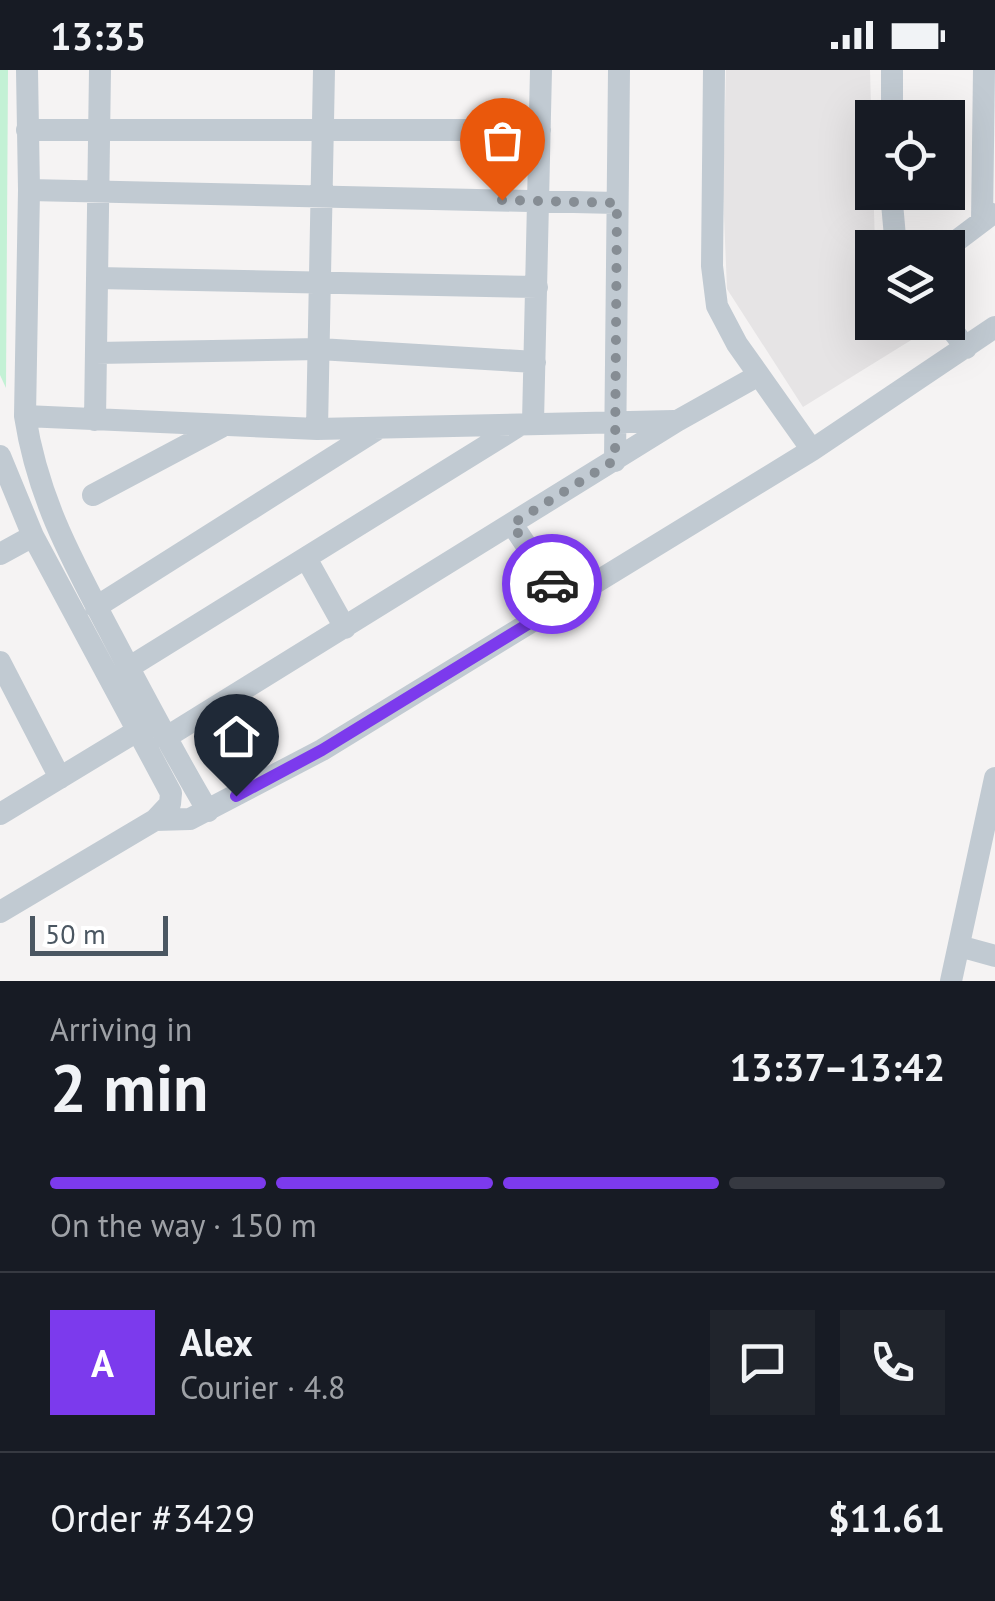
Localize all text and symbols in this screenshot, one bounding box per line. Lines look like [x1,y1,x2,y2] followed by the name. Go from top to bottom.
[50,11,146,60] text: 13:35
[460,98,545,201] pin
[855,100,965,340] map controls
[855,100,965,210] button: locate
[475,113,530,168] icon: bag
[855,230,965,340] button: layers
[502,534,602,634] courier
[525,557,580,612] icon: car
[194,694,279,797] pin
[209,709,264,764] icon: home
[30,911,168,956] scale bar
[45,915,106,952] text: 50 m
[50,1008,192,1050] text: Arriving in
[730,1042,945,1091] text: 13:37–13:42
[50,1045,209,1129] text: 2 min
[50,1204,317,1246] text: On the way · 150 m
[710,1310,815,1415] button: chat
[840,1310,945,1415] button: phone
[180,1317,253,1366] text: Alex
[91,1338,114,1387] text: A
[180,1366,346,1408] text: Courier · 4.8
[50,1493,255,1542] text: Order #3429
[828,1493,945,1542] text: $11.61

